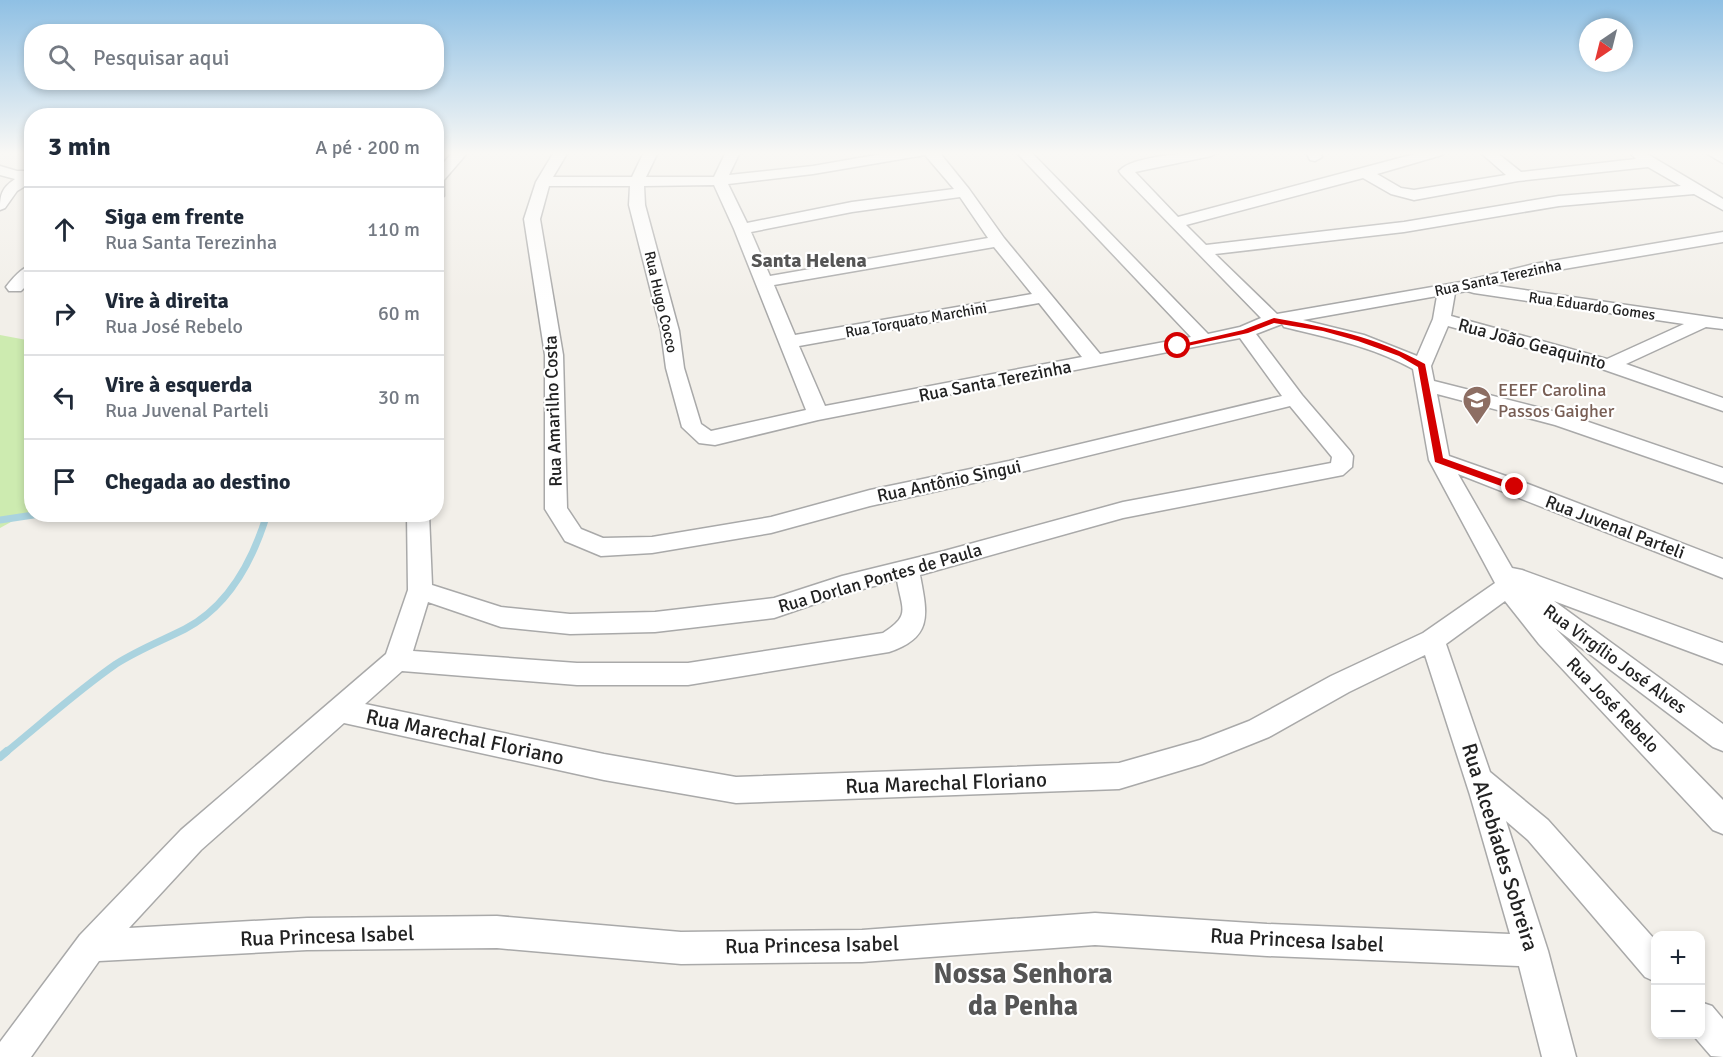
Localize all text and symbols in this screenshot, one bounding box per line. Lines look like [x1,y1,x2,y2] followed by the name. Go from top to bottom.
[1579,18,1633,72] north arrow
[24,24,444,90] search box
[45,41,78,74] icon: search
[93,44,229,71] text: Pesquisar aqui
[48,131,111,163] text: 3 min
[315,135,420,160] text: A pé · 200 m
[105,203,244,230] text: Siga em frente
[48,213,81,246] icon: ahead
[367,217,420,242] text: 110 m
[105,230,277,255] text: Rua Santa Terezinha
[751,248,867,273] district label: Santa Helena
[641,249,681,355] street label: Rua Hugo Cocco
[1433,256,1563,300] street label: Rua Santa Terezinha
[105,287,229,314] text: Vire à direita
[1527,288,1657,324] street label: Rua Eduardo Gomes
[48,297,81,330] icon: right
[844,299,988,341] street label: Rua Torquato Marchini
[378,301,420,326] text: 60 m
[105,314,243,339] text: Rua José Rebelo
[1456,314,1608,374] street label: Rua João Geaquinto
[1164,332,1190,358] route start
[539,335,567,487] street label: Rua Amarilho Costa
[917,355,1073,407] street label: Rua Santa Terezinha
[105,371,252,398] text: Vire à esquerda
[1498,379,1615,422] place label: EEEF Carolina Passos Gaigher
[48,381,81,414] icon: left
[1461,384,1493,426] school or university icon: EEEF Carolina Passos Gaigher
[378,385,420,410] text: 30 m
[105,398,269,423] text: Rua Juvenal Parteli
[875,455,1023,507] street label: Rua Antônio Singui
[48,465,81,498] icon: arrive
[105,468,291,495] text: Chegada ao destino
[1501,473,1527,499] route end
[1542,490,1688,564] street label: Rua Juvenal Parteli
[776,538,984,618] street label: Rua Dorlan Pontes de Paula
[1539,600,1691,718] street label: Rua Virgílio José Alves
[1562,653,1664,757] street label: Rua José Rebelo
[364,703,566,771] street label: Rua Marechal Floriano
[1456,740,1544,954] street label: Rua Alcebíades Sobreira
[845,766,1047,800] street label: Rua Marechal Floriano
[239,920,415,952] street label: Rua Princesa Isabel
[1209,922,1385,958] street label: Rua Princesa Isabel
[725,930,899,960] street label: Rua Princesa Isabel
[1651,931,1705,1039] map controls
[1651,931,1705,985] button: +
[933,957,1113,1023] district label: Nossa Senhora da Penha
[1651,985,1705,1039] button: −

